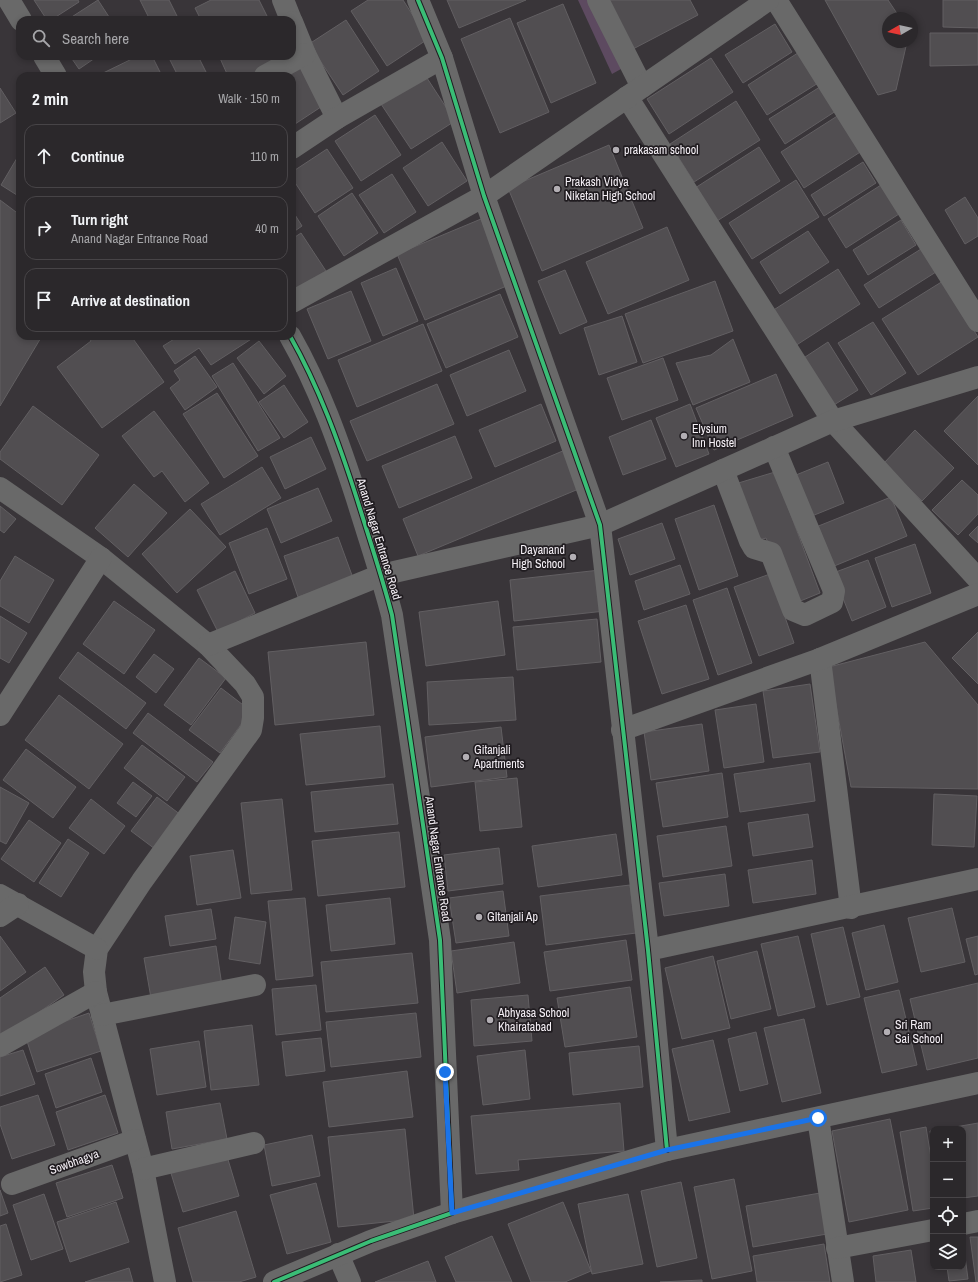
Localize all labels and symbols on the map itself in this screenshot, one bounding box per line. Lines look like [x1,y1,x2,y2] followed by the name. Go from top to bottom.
[882,12,918,48] north arrow
[624,142,698,158] place label: prakasam school
[611,145,621,155] marker: prakasam school
[565,174,655,204] place label: Prakash Vidya Niketan High School
[552,184,562,194] marker: Prakash Vidya Niketan High School
[692,421,736,451] place label: Elysium Inn Hostel
[679,431,689,441] marker: Elysium Inn Hostel
[353,475,405,602] street label: Anand Nagar Entrance Road
[511,542,565,572] place label: Dayanand High School
[568,552,578,562] marker: Dayanand High School
[473,742,524,772] place label: Gitanjali Apartments
[461,752,471,762] marker: Gitanjali Apartments
[421,794,455,923] street label: Anand Nagar Entrance Road
[487,909,538,925] place label: GItanjali Ap
[474,912,484,922] marker: GItanjali Ap
[497,1005,569,1035] place label: Abhyasa School Khairatabad
[485,1015,495,1025] marker: Abhyasa School Khairatabad
[895,1017,943,1047] place label: Sri Ram Sai School
[882,1027,892,1037] marker: Sri Ram Sai School
[436,1063,454,1081] route end
[809,1109,827,1127] route start
[47,1146,101,1178] street label: Sowbhagya

